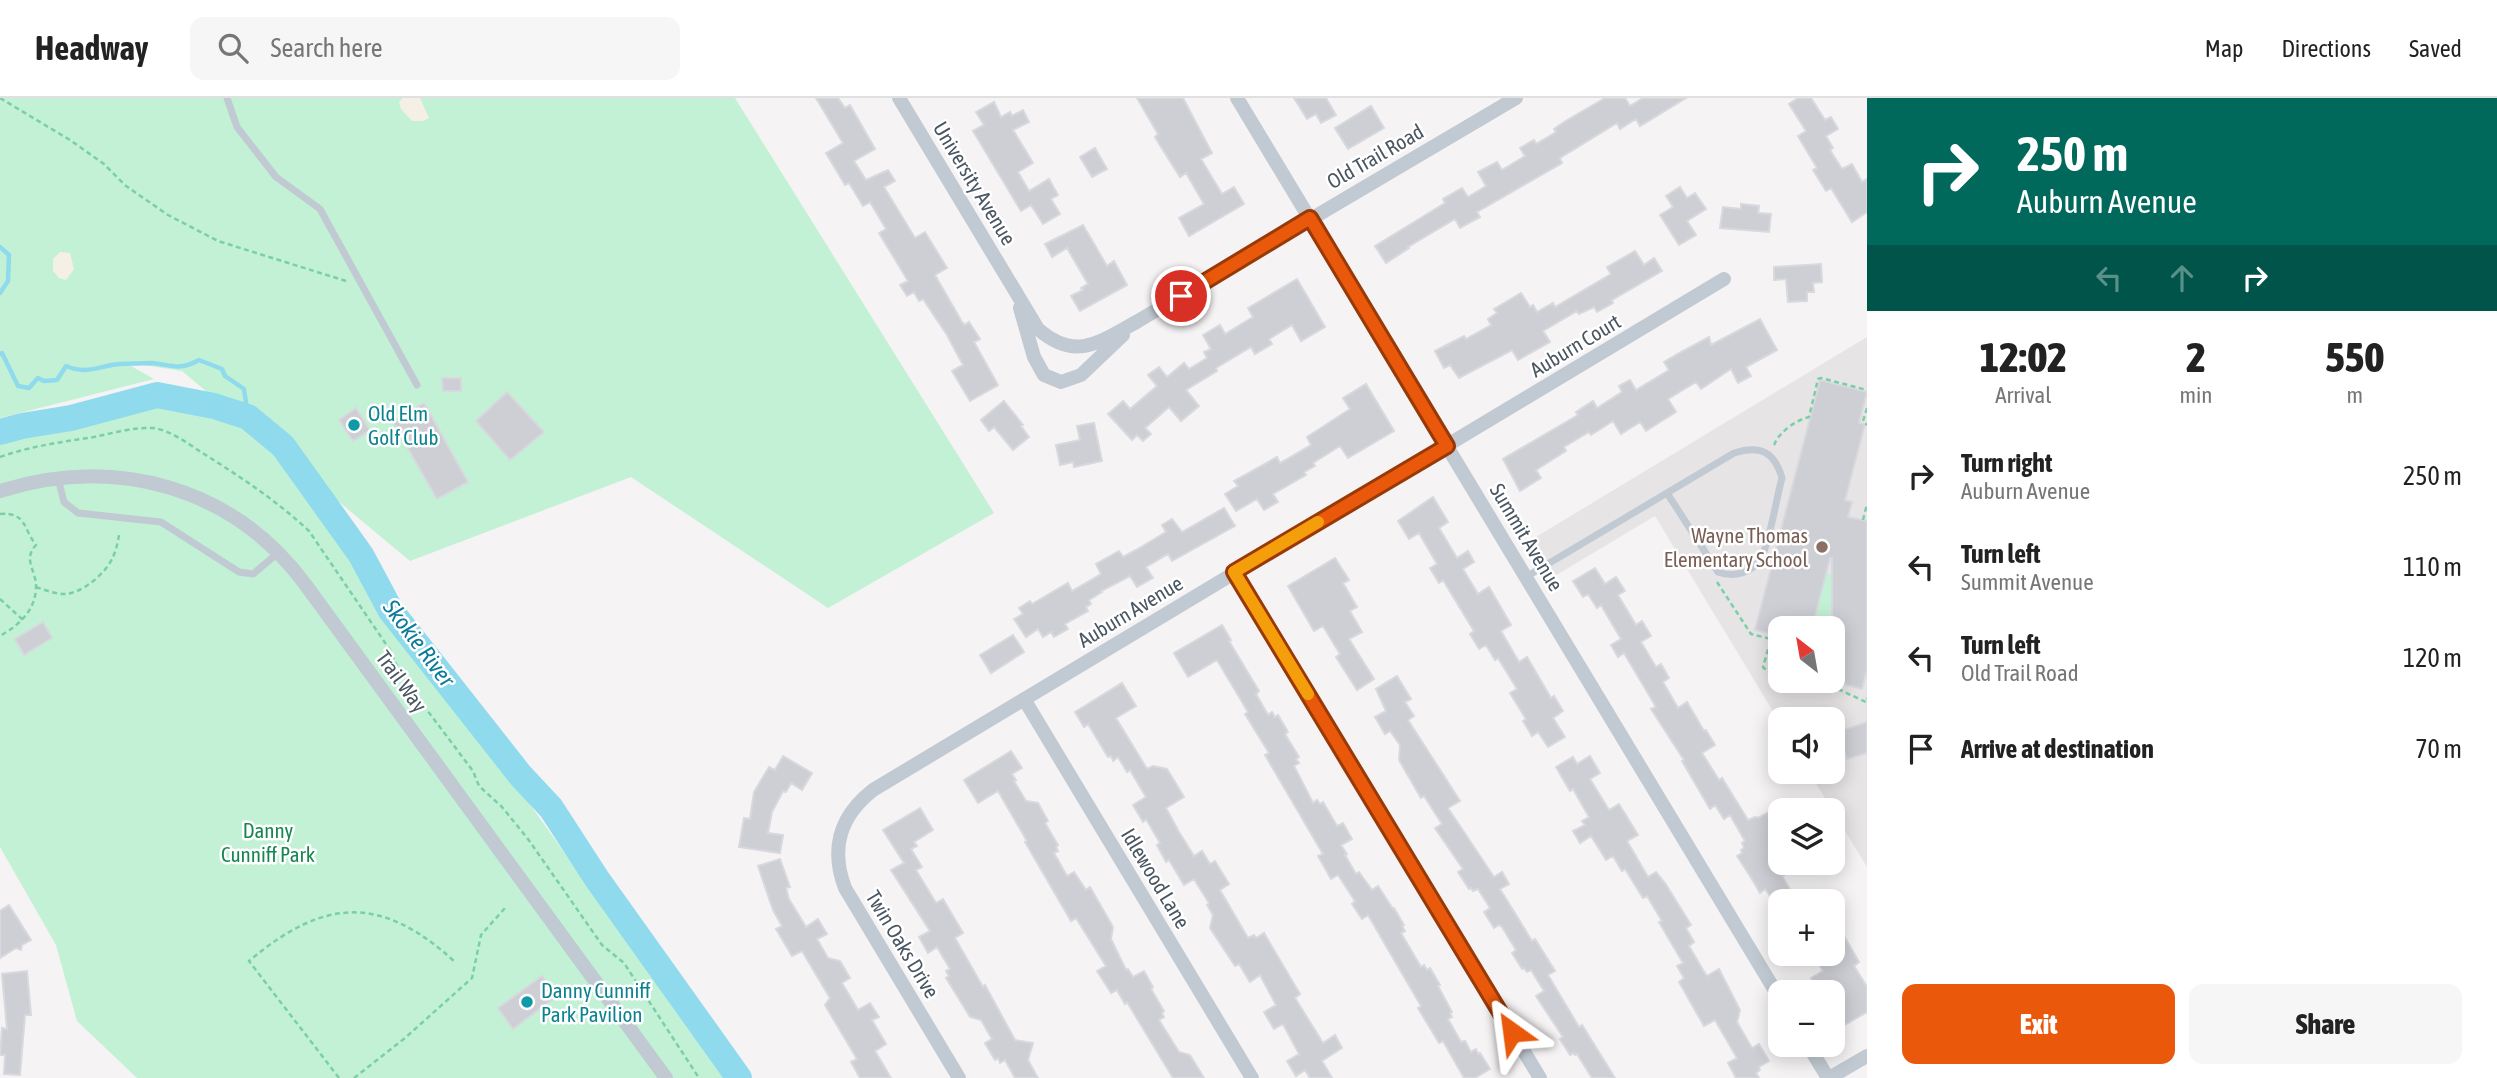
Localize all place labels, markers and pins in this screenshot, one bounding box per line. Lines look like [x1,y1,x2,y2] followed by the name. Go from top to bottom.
[1151,266,1211,326] pin
[368,401,438,449] place label: Old Elm Golf Club
[346,417,362,433] marker: Old Elm Golf Club
[1664,523,1808,571] place label: Wayne Thomas Elementary School
[1814,539,1830,555] marker: Wayne Thomas Elementary School
[541,978,651,1026] place label: Danny Cunniff Park Pavilion
[519,994,535,1010] marker: Danny Cunniff Park Pavilion

